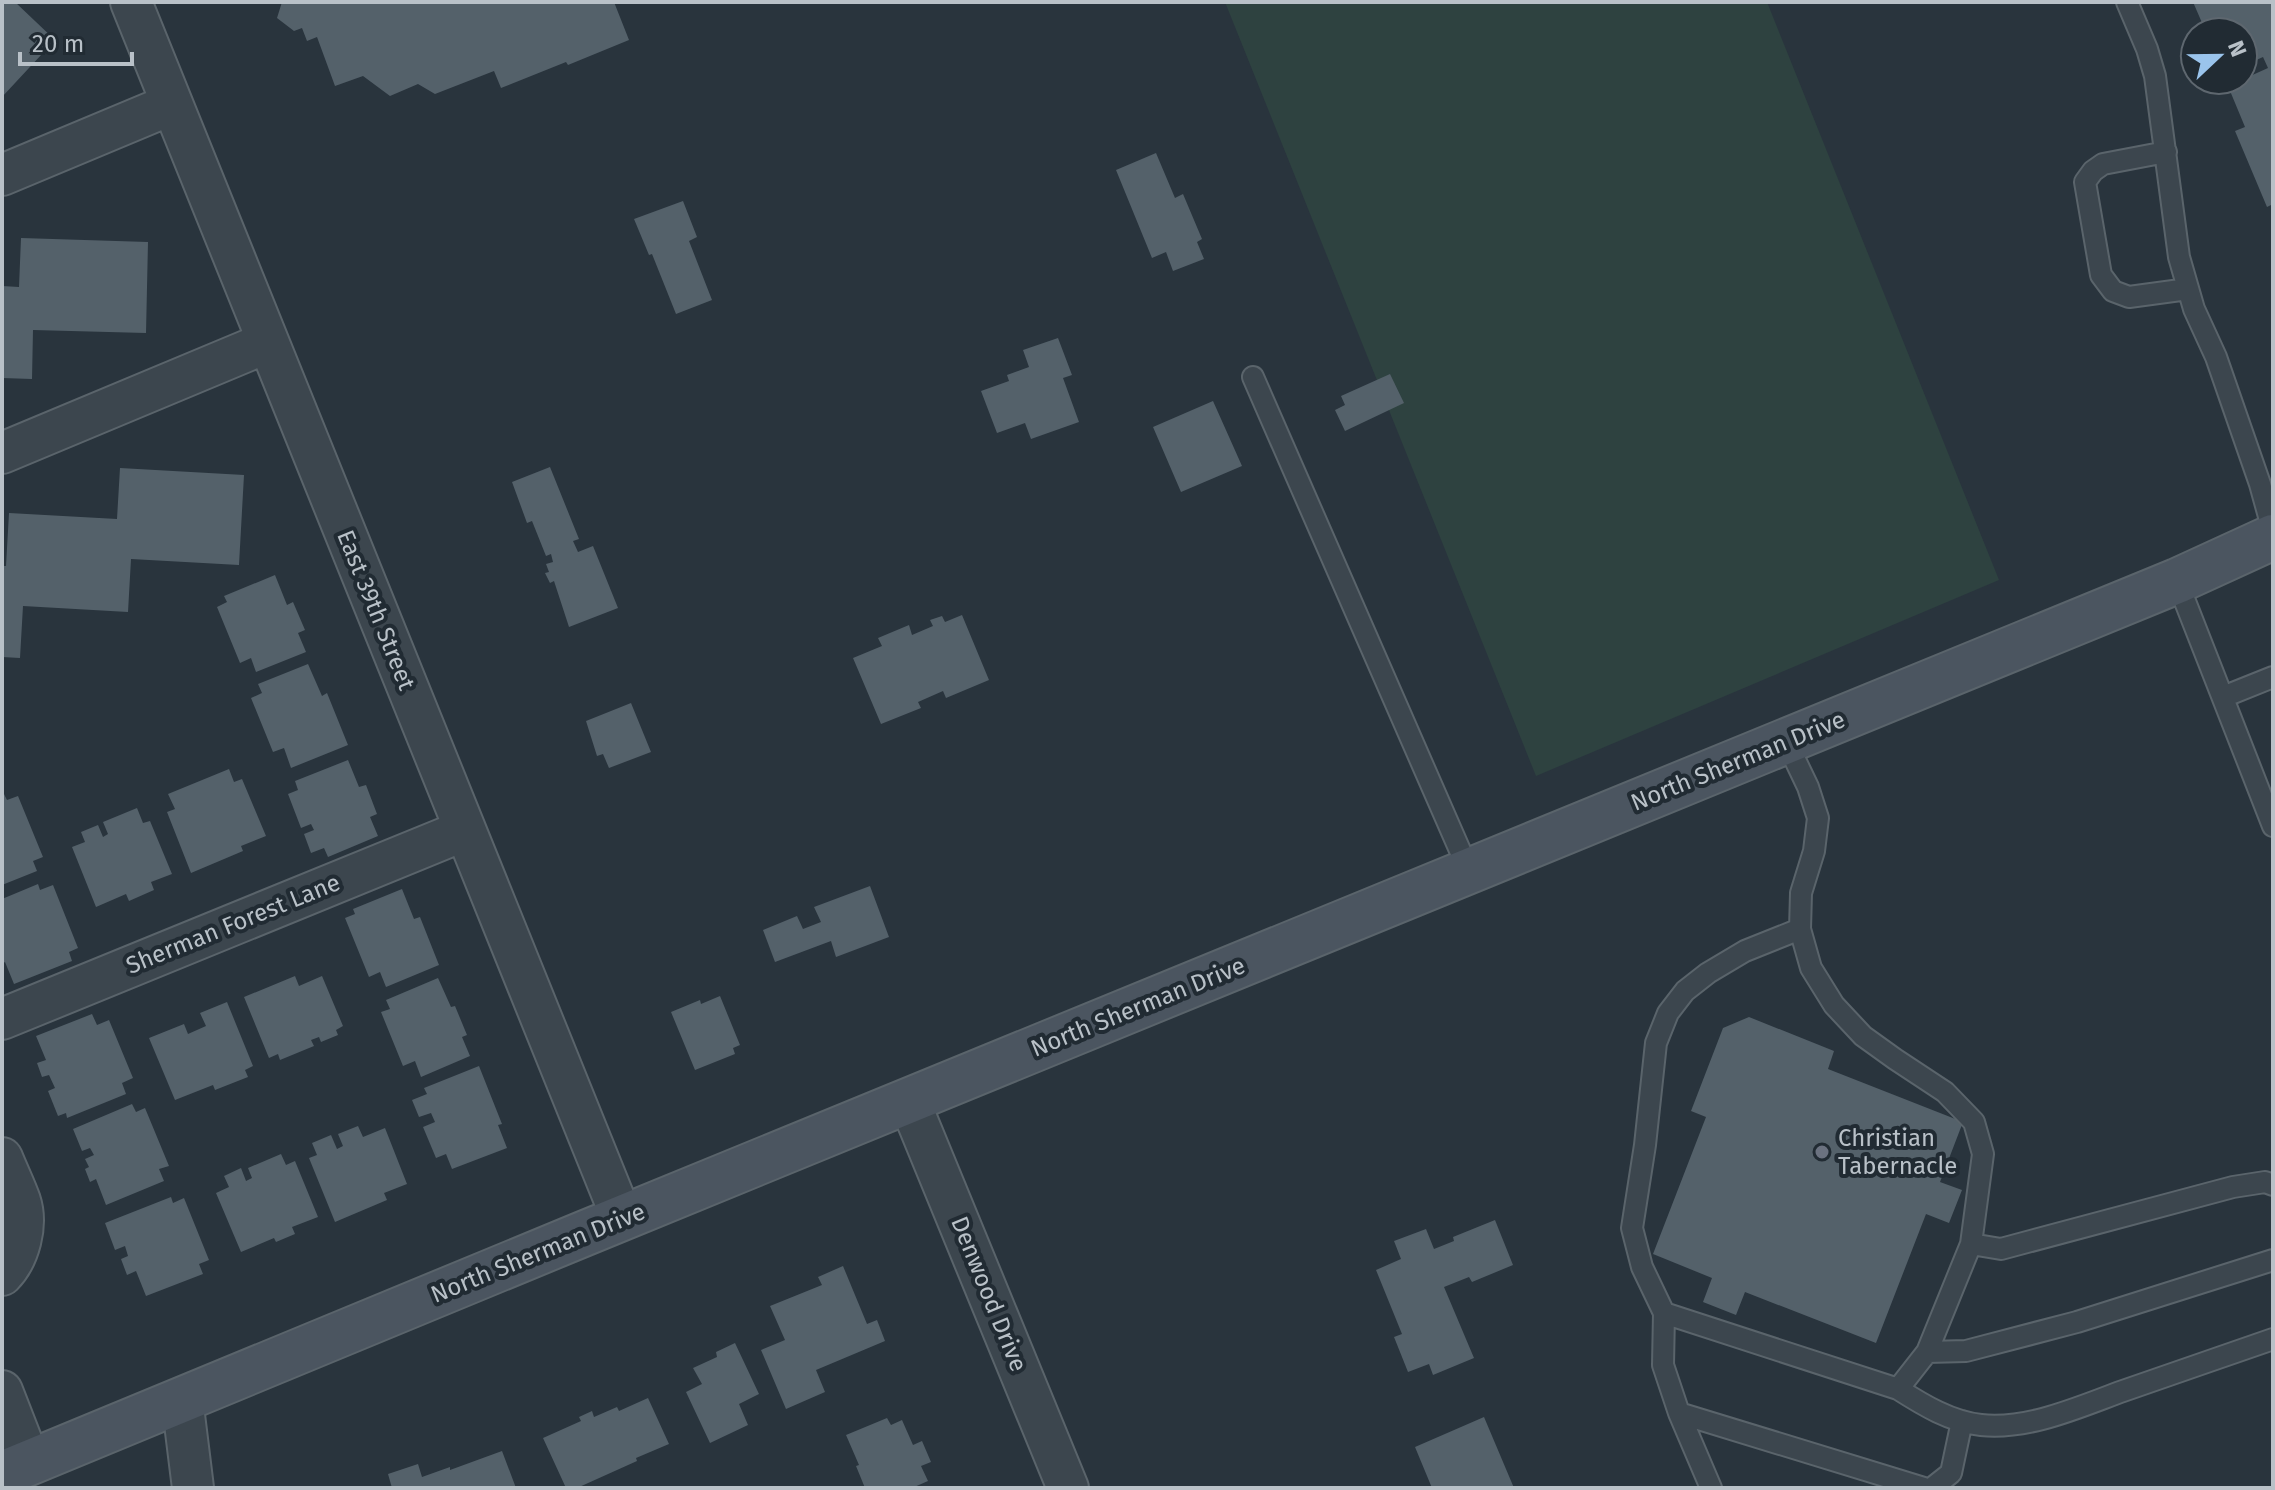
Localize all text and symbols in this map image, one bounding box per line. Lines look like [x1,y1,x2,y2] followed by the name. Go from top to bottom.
[20,16,132,66] scale bar
[2179,16,2259,96] north arrow
[32,30,84,58] text: 20 m
[2222,37,2252,61] text: N
[331,526,421,694] street label: East 39th Street
[1627,705,1849,817] street label: North Sherman Drive
[122,868,344,980] street label: Sherman Forest Lane
[1027,951,1249,1063] street label: North Sherman Drive
[1838,1124,1957,1180] place label: Christian Tabernacle
[1813,1143,1831,1161] marker: Christian Tabernacle
[427,1197,649,1309] street label: North Sherman Drive
[945,1212,1033,1376] street label: Denwood Drive

